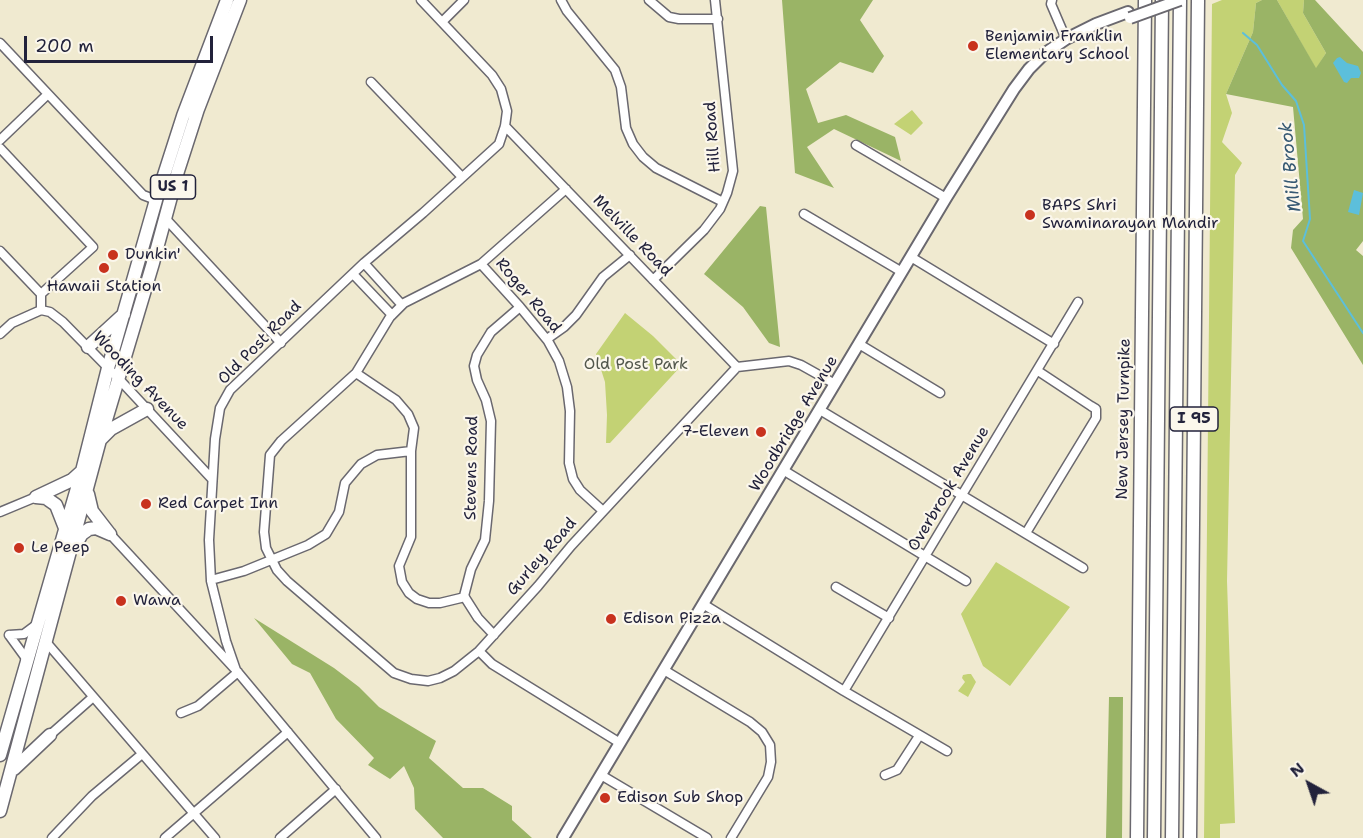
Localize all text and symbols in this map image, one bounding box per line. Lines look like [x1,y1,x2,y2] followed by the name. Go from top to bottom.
[27,24,216,62] scale bar
[985,27,1129,65] place label: Benjamin Franklin Elementary School
[35,34,94,58] text: 200 m
[966,39,980,53] marker: Benjamin Franklin Elementary School
[701,101,725,173] street label: Hill Road
[1276,121,1306,213] water label: Mill Brook
[150,175,195,199] road number: US 1
[588,191,676,281] street label: Melville Road
[1042,196,1219,234] place label: BAPS Shri Swaminarayan Mandir
[1023,208,1037,222] marker: BAPS Shri Swaminarayan Mandir
[125,245,181,265] place label: Dunkin'
[106,248,120,262] marker: Dunkin'
[491,255,565,337] street label: Roger Road
[97,261,111,275] marker: Hawaii Station
[47,277,161,297] place label: Hawaii Station
[214,297,306,389] street label: Old Post Road
[88,328,192,434] street label: Wooding Avenue
[1113,338,1135,500] street label: New Jersey Turnpike
[746,352,842,496] street label: Woodbridge Avenue
[584,355,688,375] park label: Old Post Park
[1170,407,1218,431] road number: I 95
[461,416,483,520] street label: Stevens Road
[682,422,749,442] place label: 7-Eleven
[904,423,994,555] street label: Overbrook Avenue
[754,425,768,439] marker: 7-Eleven
[158,494,278,514] place label: Red Carpet Inn
[139,497,153,511] marker: Red Carpet Inn
[503,514,581,600] street label: Gurley Road
[31,538,89,558] place label: Le Peep
[12,541,26,555] marker: Le Peep
[133,591,181,611] place label: Wawa
[114,594,128,608] marker: Wawa
[623,609,721,629] place label: Edison Pizza
[604,612,618,626] marker: Edison Pizza
[1279,754,1339,814] north arrow
[1285,758,1309,782] text: N
[617,788,743,808] place label: Edison Sub Shop
[598,791,612,805] marker: Edison Sub Shop

